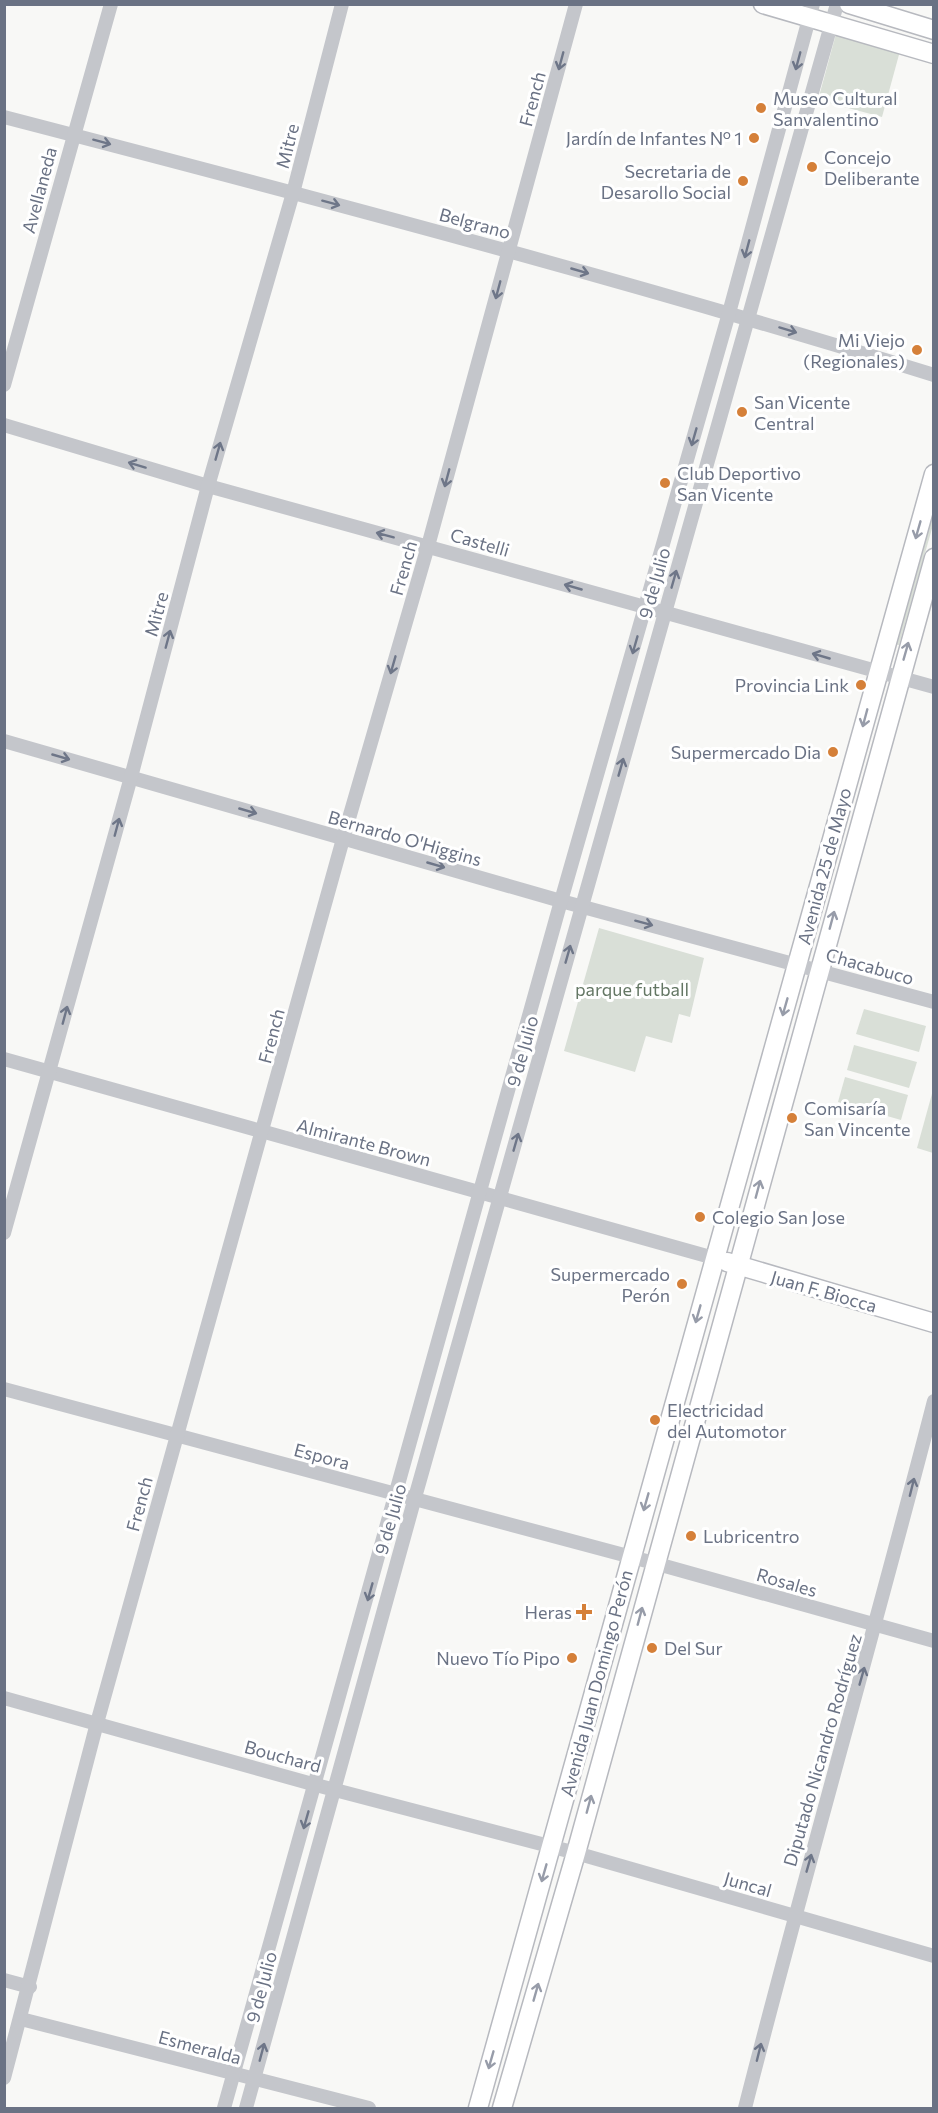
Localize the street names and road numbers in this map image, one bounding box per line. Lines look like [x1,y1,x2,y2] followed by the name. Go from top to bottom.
[514,69,550,129] street label: French
[271,121,303,171] street label: Mitre
[17,144,61,236] street label: Avellaneda
[437,203,513,243] street label: Belgrano
[448,523,512,561] street label: Castelli
[385,538,421,598] street label: French
[633,545,675,621] street label: 9 de Julio
[139,589,173,639] street label: Mitre
[792,785,856,947] street label: Avenida 25 de Mayo
[326,806,484,870] street label: Bernardo O'Higgins
[823,943,917,989] street label: Chacabuco
[253,1006,289,1066] street label: French
[501,1013,543,1089] street label: 9 de Julio
[295,1114,433,1170] street label: Almirante Brown
[769,1265,879,1317] street label: Juan F. Biocca
[292,1438,352,1474] street label: Espora
[121,1474,157,1534] street label: French
[369,1481,411,1557] street label: 9 de Julio
[754,1563,820,1601] street label: Rosales
[555,1567,637,1799] street label: Avenida Juan Domingo Perón
[778,1631,866,1869] street label: Diputado Nicandro Rodríguez
[242,1735,324,1777] street label: Bouchard
[722,1867,774,1901] street label: Juncal
[241,1949,281,2025] street label: 9 de Julio
[156,2025,244,2069] street label: Esmeralda

